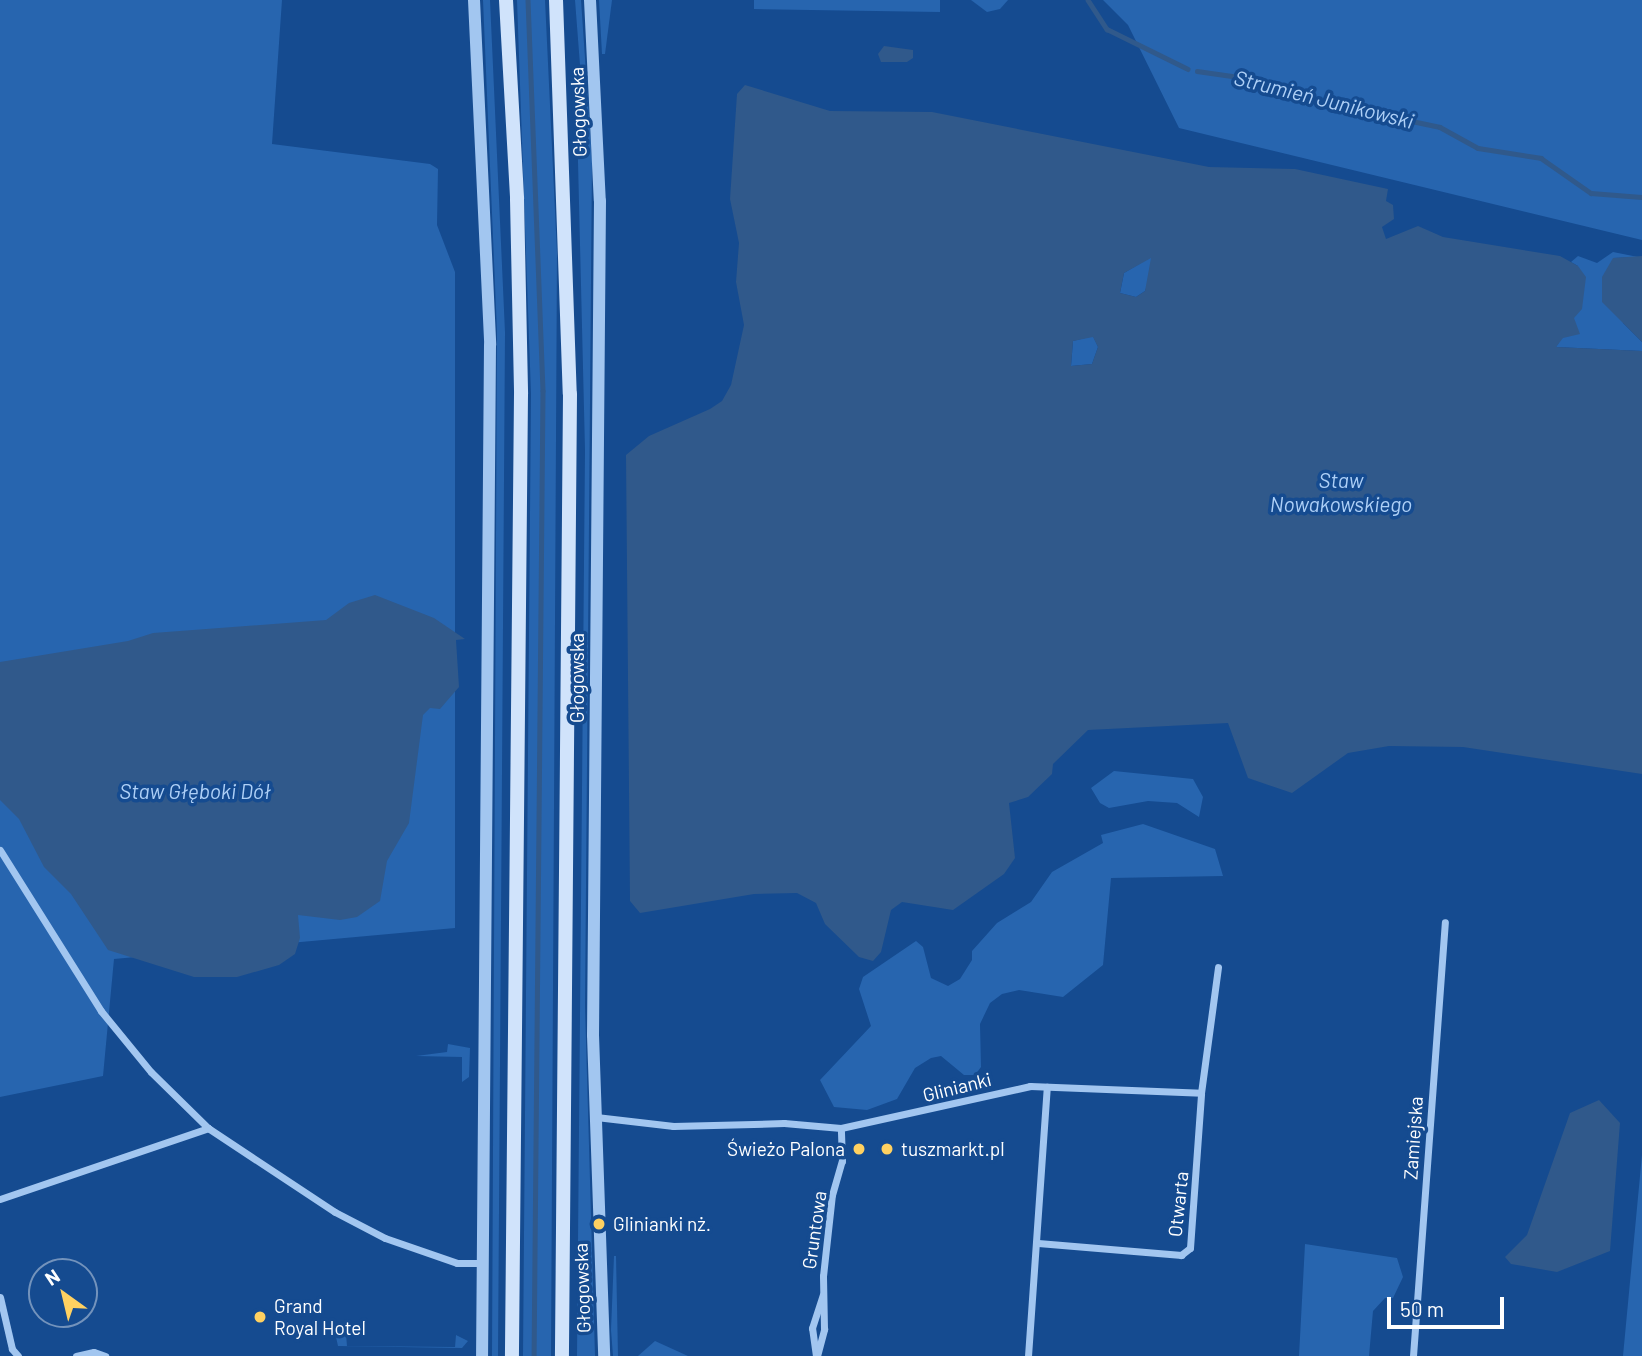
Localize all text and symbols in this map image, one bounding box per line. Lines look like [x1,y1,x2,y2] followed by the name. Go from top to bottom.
[1232,64,1416,134] water label: Strumień Junikowski
[565,67,591,157] street label: Głogowska
[1270,467,1412,517] water label: Staw Nowakowskiego
[566,633,588,723] street label: Głogowska
[119,778,271,804] water label: Staw Głęboki Dół
[920,1067,994,1107] street label: Glinianki
[1399,1095,1427,1181] street label: Zamiejska
[727,1138,845,1160] place label: Świeżo Palona
[901,1138,1005,1160] place label: tuszmarkt.pl
[851,1141,867,1157] marker: Świeżo Palona
[879,1141,895,1157] marker: tuszmarkt.pl
[1163,1170,1193,1238] street label: Otwarta
[797,1189,831,1271] street label: Gruntowa
[613,1213,711,1235] place label: Glinianki nż.
[591,1216,607,1232] marker: Glinianki nż.
[569,1243,595,1333] street label: Głogowska
[28,1258,98,1328] north arrow
[40,1264,64,1290] text: N
[1390,1282,1507,1326] scale bar
[274,1295,366,1339] place label: Grand Royal Hotel
[1400,1296,1444,1321] text: 50 m
[252,1309,268,1325] marker: Grand Royal Hotel

